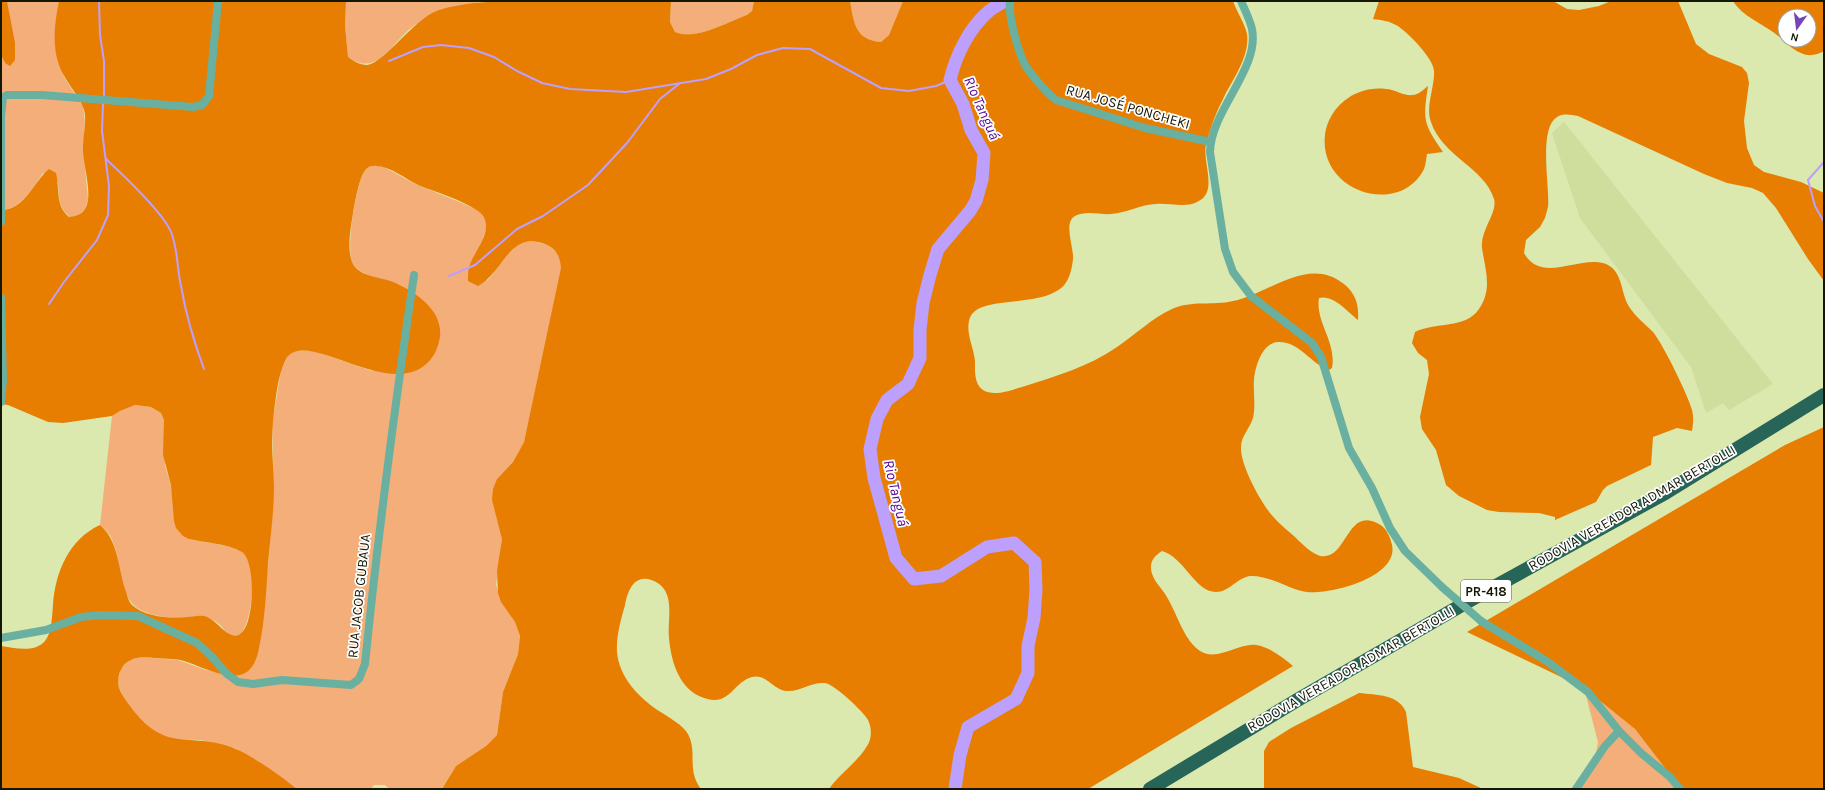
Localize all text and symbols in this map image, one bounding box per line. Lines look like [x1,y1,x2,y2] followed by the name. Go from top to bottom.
[1777,8,1817,48] north arrow
[1789,30,1800,44] text: N
[960,73,1004,143] water label: Rio Tanguá
[1064,80,1192,133] street label: RUA JOSÉ PONCHEKI
[1525,441,1739,575] street label: RODOVIA VEREADOR ADMAR BERTOLLI
[880,458,912,528] water label: Rio Tanguá
[344,533,374,659] street label: RUA JACOB GUBAUA
[1461,580,1511,602] road number: PR-418
[1244,602,1458,736] street label: RODOVIA VEREADOR ADMAR BERTOLLI

